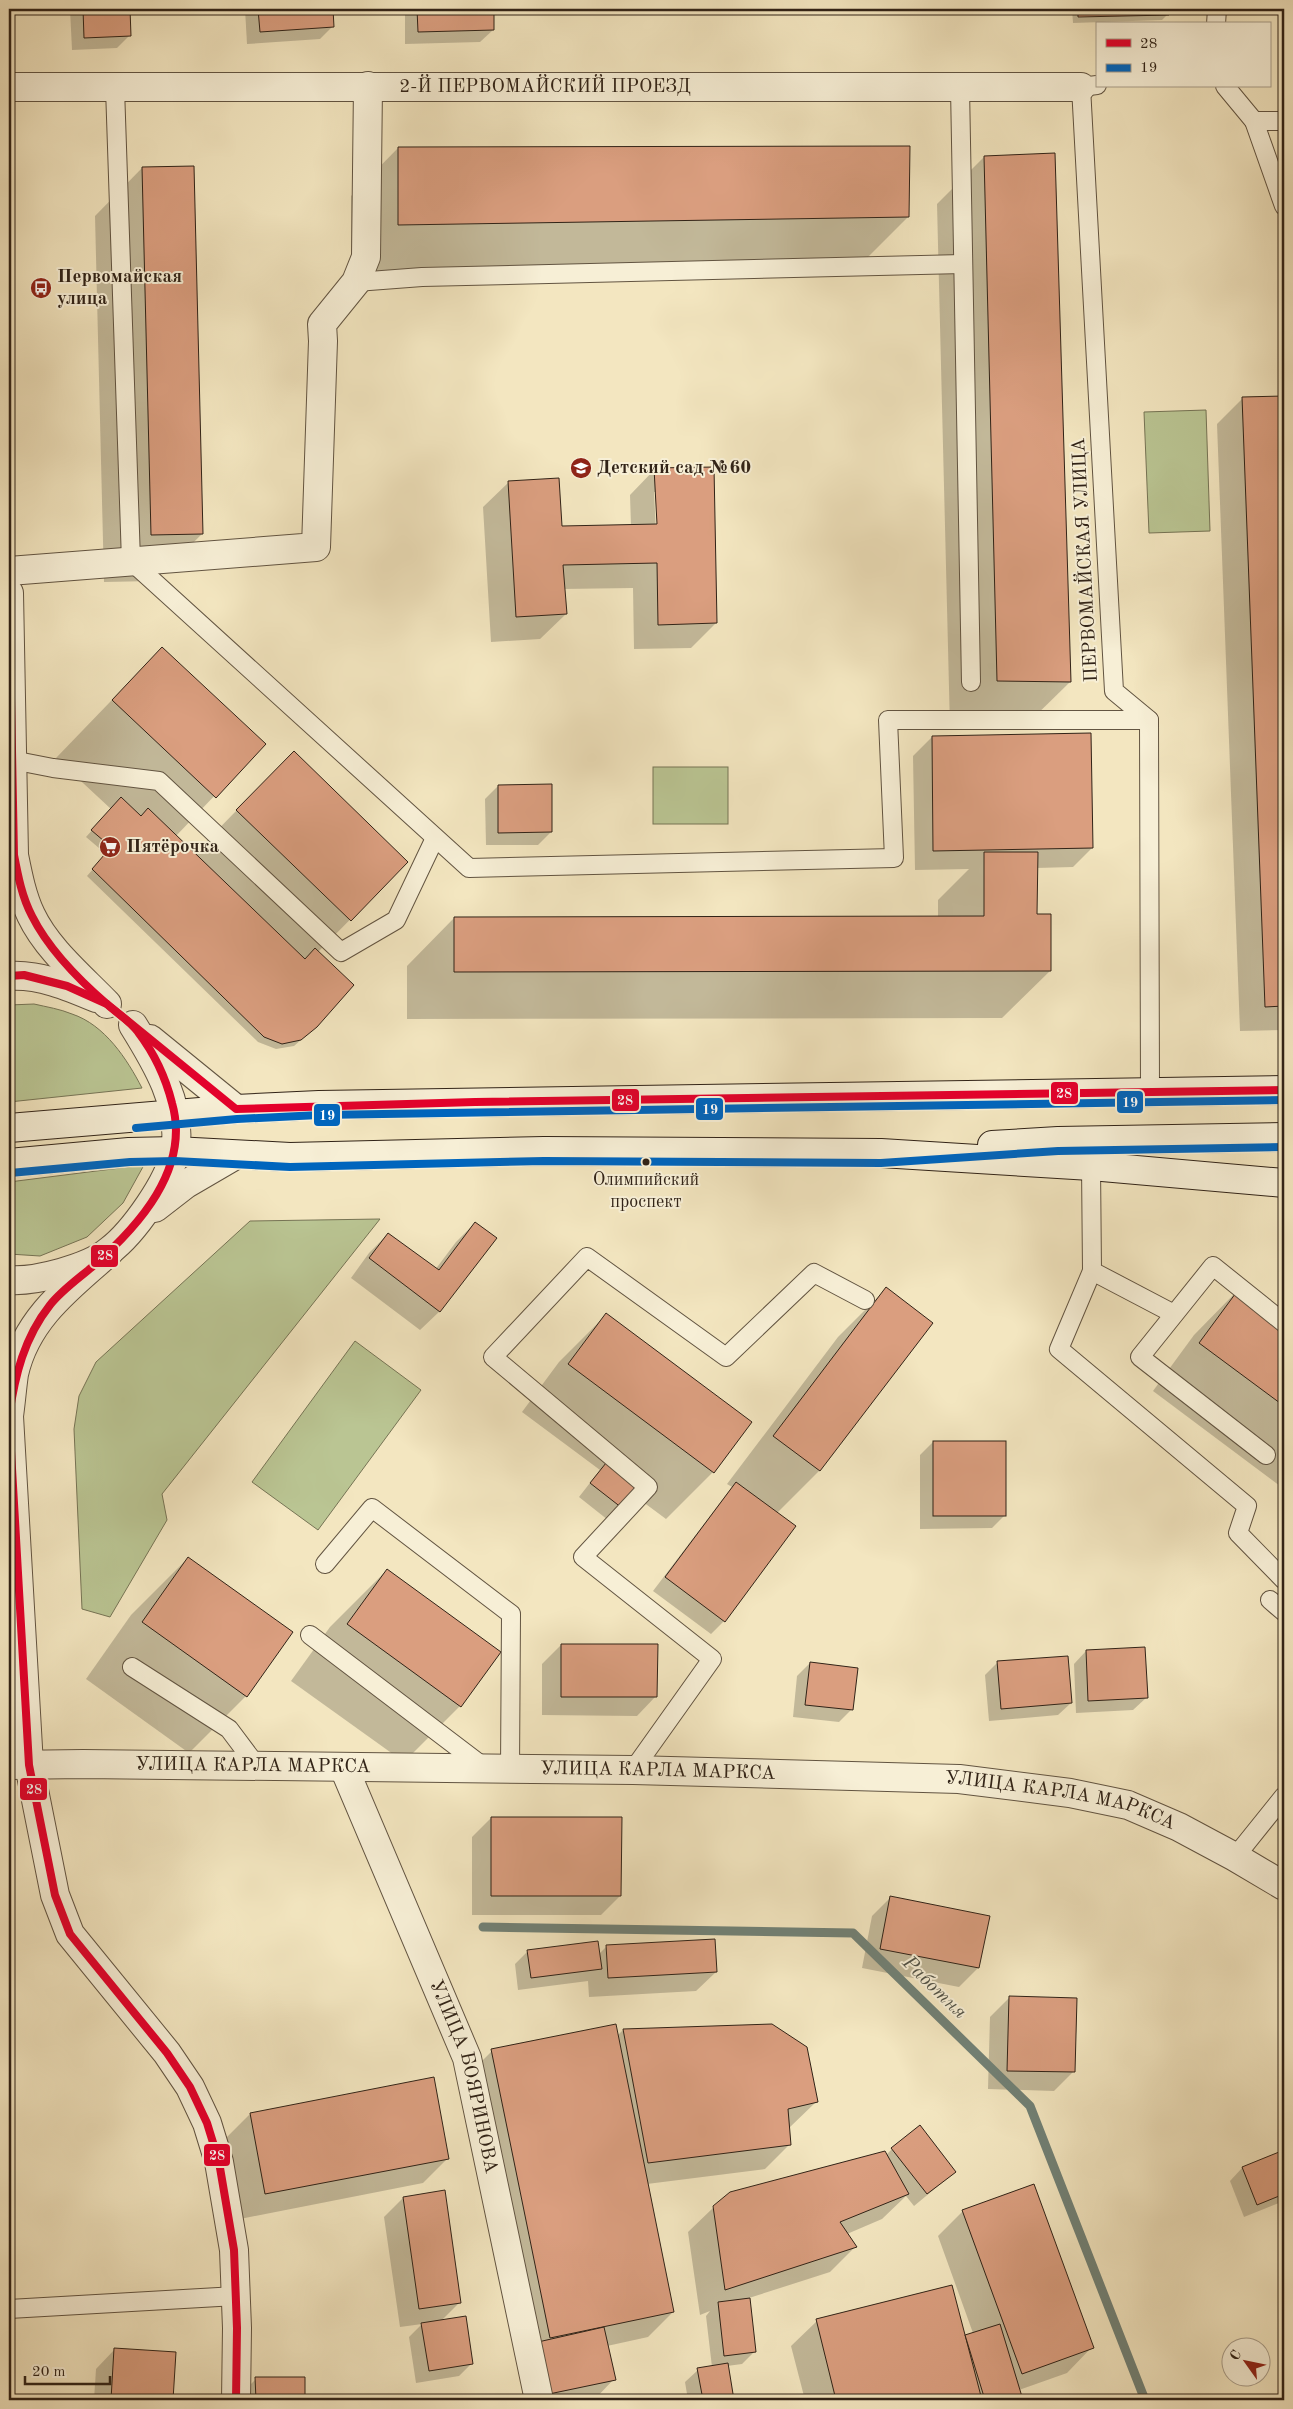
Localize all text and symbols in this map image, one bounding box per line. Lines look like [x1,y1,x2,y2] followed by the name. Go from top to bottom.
[1096,22,1270,88] legend
[1140,37,1157,52] text: 28
[1140,61,1157,76] text: 19
[399,74,691,97] street label: 2-Й ПЕРВОМАЙСКИЙ ПРОЕЗД
[57,268,182,309] place label: Первомайская улица
[29,276,53,300] bus stop icon: Первомайская улица
[1066,437,1102,683] street label: ПЕРВОМАЙСКАЯ УЛИЦА
[569,456,593,480] school or university icon: Детский сад №60
[597,459,751,478] place label: Детский сад №60
[98,835,122,859] supermarket icon: Пятёрочка
[126,838,220,857] place label: Пятёрочка
[1050,1081,1079,1105] line badge: 28
[1056,1087,1072,1101] text: 28
[611,1088,640,1112] line badge: 28
[1116,1090,1144,1114] line badge: 19
[617,1094,633,1108] text: 28
[1122,1096,1138,1110] text: 19
[695,1097,724,1121] line badge: 19
[313,1103,341,1127] line badge: 19
[702,1103,718,1117] text: 19
[319,1109,335,1123] text: 19
[641,1157,651,1167] marker: Олимпийский проспект
[593,1171,699,1211] place label: Олимпийский проспект
[90,1244,119,1268] line badge: 28
[97,1249,113,1263] text: 28
[135,1755,371,1777] street label: УЛИЦА КАРЛА МАРКСА
[540,1759,776,1783] street label: УЛИЦА КАРЛА МАРКСА
[945,1769,1178,1834] street label: УЛИЦА КАРЛА МАРКСА
[19,1777,48,1801] line badge: 28
[26,1783,42,1797] text: 28
[897,1952,970,2023] water label: Работня
[426,1977,501,2176] street label: УЛИЦА БОЯРИНОВА
[203,2143,231,2167] line badge: 28
[209,2149,225,2163] text: 28
[1220,2336,1270,2386] north arrow
[1228,2348,1244,2363] text: С
[25,2354,110,2386] scale bar
[32,2365,66,2380] text: 20 m

